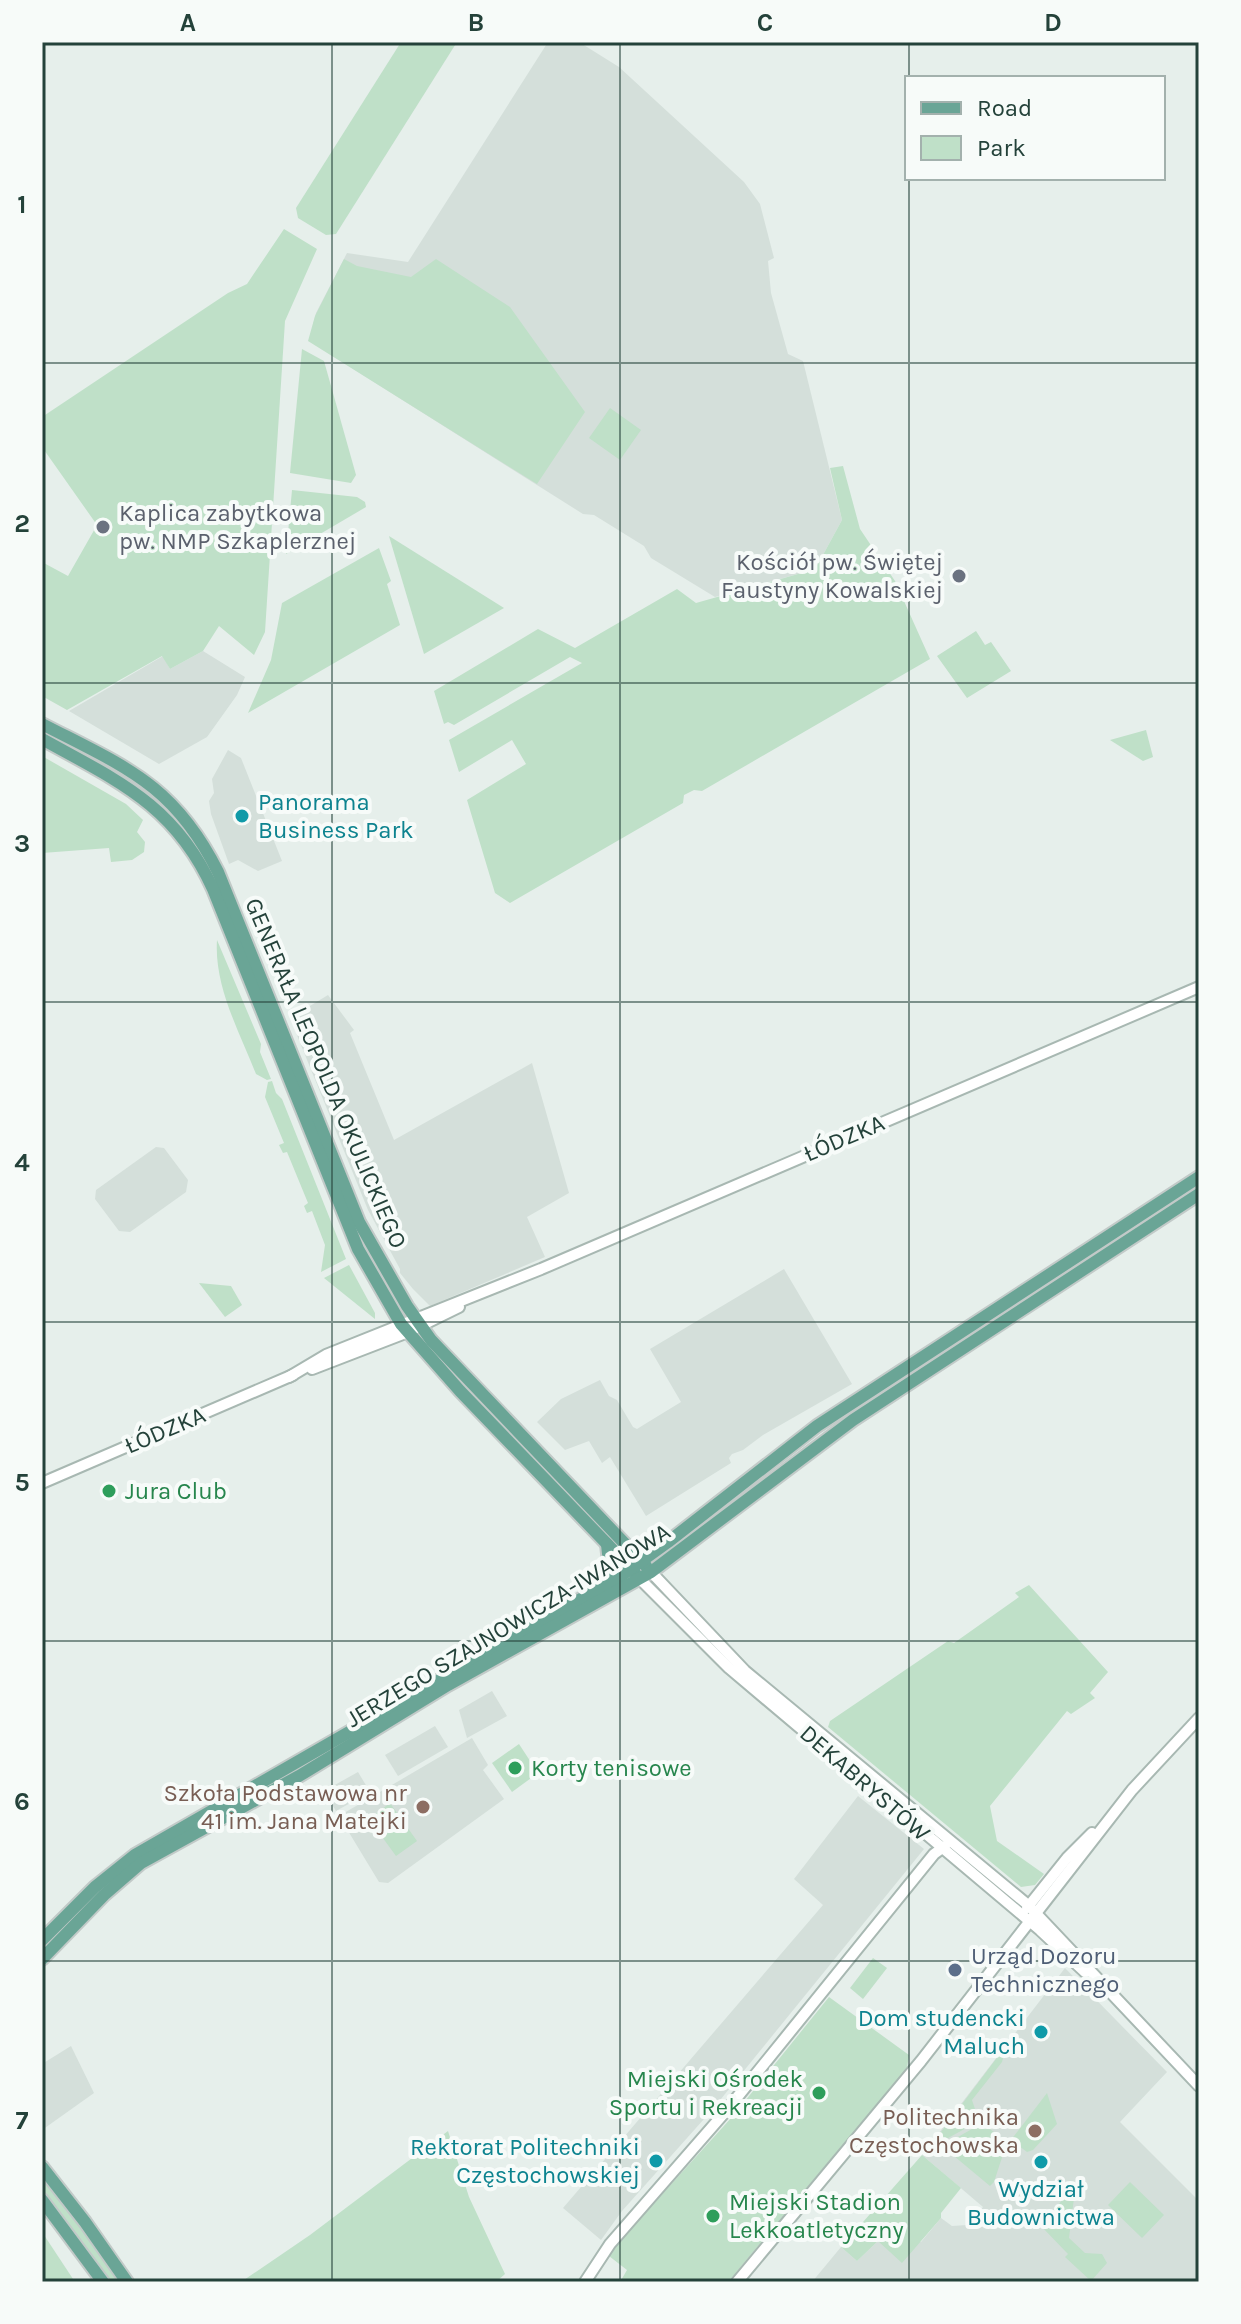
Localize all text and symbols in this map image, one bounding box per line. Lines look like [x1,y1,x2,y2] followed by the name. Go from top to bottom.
[180,7,196,38] text: A
[468,7,484,38] text: B
[757,7,773,38] text: C
[1044,7,1062,38] text: D
[905,76,1165,180] legend
[977,94,1032,122] text: Road
[977,134,1026,162] text: Park
[17,189,27,220] text: 1
[119,499,356,555] place label: Kaplica zabytkowa pw. NMP Szkaplerznej
[14,508,30,539] text: 2
[94,518,112,536] marker: Kaplica zabytkowa pw. NMP Szkaplerznej
[721,548,943,604] place label: Kościół pw. Świętej Faustyny Kowalskiej
[950,567,968,585] marker: Kościół pw. Świętej Faustyny Kowalskiej
[258,788,414,844] place label: Panorama Business Park
[233,807,251,825] marker: Panorama Business Park
[14,828,30,859] text: 3
[239,894,413,1252] street label: GENERAŁA LEOPOLDA OKULICKIEGO
[799,1108,889,1168] street label: ŁÓDZKA
[14,1147,30,1178] text: 4
[120,1400,210,1460] street label: ŁÓDZKA
[14,1467,30,1498] text: 5
[125,1477,227,1505] place label: Jura Club
[100,1482,118,1500] marker: Jura Club
[341,1517,675,1733] street label: JERZEGO SZAJNOWICZA-IWANOWA
[794,1719,936,1847] street label: DEKABRYSTÓW
[531,1754,692,1782] place label: Korty tenisowe
[506,1759,524,1777] marker: Korty tenisowe
[163,1779,407,1835] place label: Szkoła Podstawowa nr 41 im. Jana Matejki
[14,1786,30,1817] text: 6
[414,1798,432,1816] marker: Szkoła Podstawowa nr 41 im. Jana Matejki
[971,1942,1119,1998] place label: Urząd Dozoru Technicznego
[946,1961,964,1979] marker: Urząd Dozoru Technicznego
[858,2004,1025,2060] place label: Dom studencki Maluch
[1032,2023,1050,2041] marker: Dom studencki Maluch
[609,2065,803,2121] place label: Miejski Ośrodek Sportu i Rekreacji
[810,2084,828,2102] marker: Miejski Ośrodek Sportu i Rekreacji
[849,2103,1019,2159] place label: Politechnika Częstochowska
[16,2105,29,2136] text: 7
[1026,2122,1044,2140] marker: Politechnika Częstochowska
[410,2133,640,2189] place label: Rektorat Politechniki Częstochowskiej
[647,2152,665,2170] marker: Rektorat Politechniki Częstochowskiej
[1032,2153,1050,2171] marker: Wydział Budownictwa
[967,2175,1115,2231] place label: Wydział Budownictwa
[729,2188,904,2244] place label: Miejski Stadion Lekkoatletyczny
[704,2207,722,2225] marker: Miejski Stadion Lekkoatletyczny

